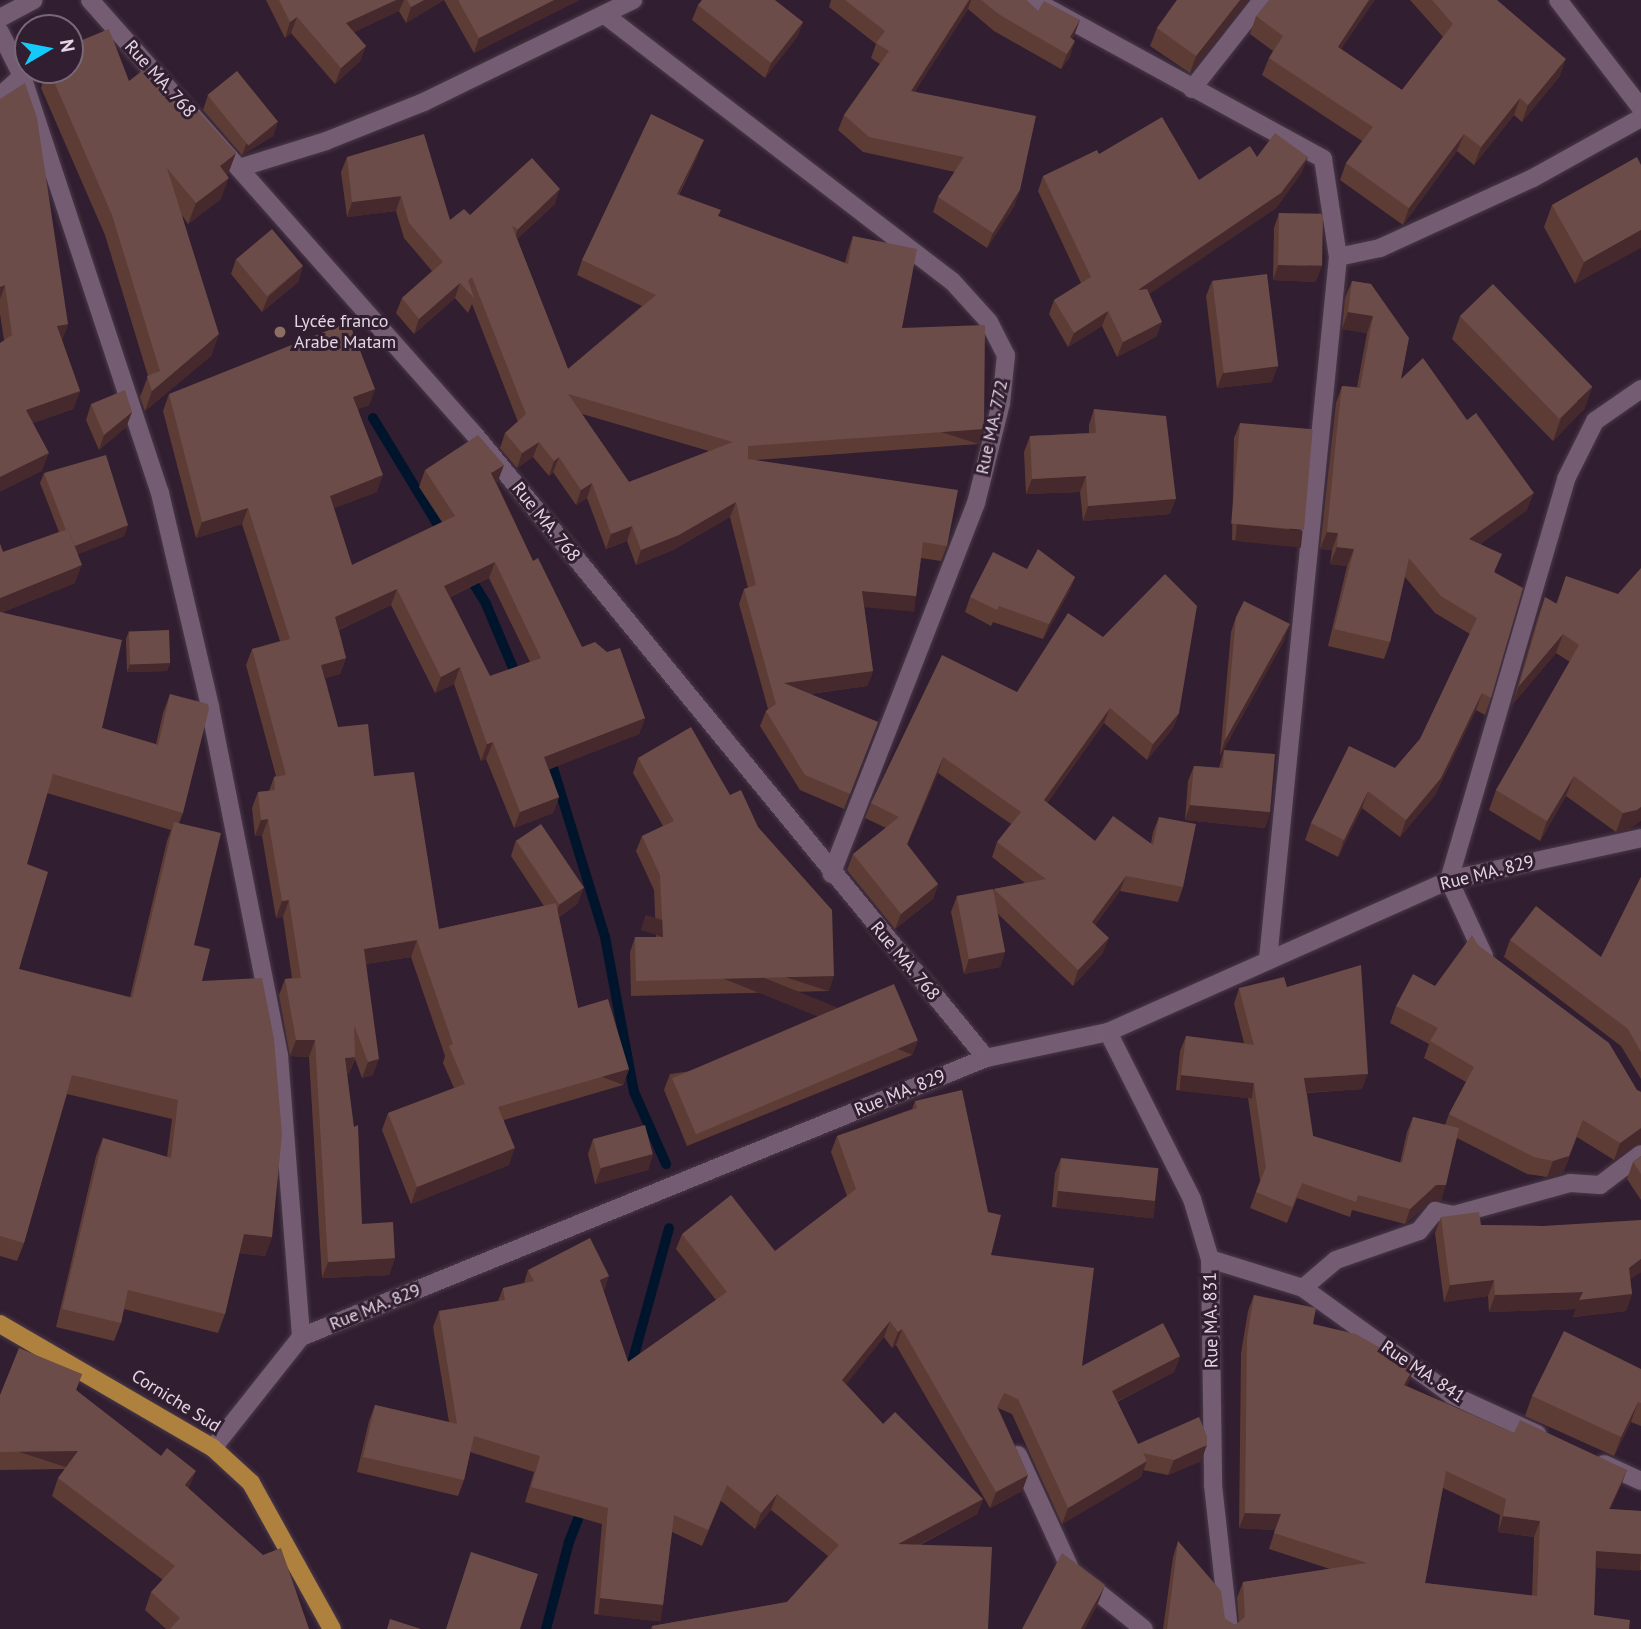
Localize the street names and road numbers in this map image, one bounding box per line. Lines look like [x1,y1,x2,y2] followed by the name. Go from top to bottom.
[119,36,201,122] street label: Rue MA. 768
[971,377,1013,477] street label: Rue MA. 772
[507,477,585,567] street label: Rue MA. 768
[1437,851,1537,895] street label: Rue MA. 829
[865,917,945,1005] street label: Rue MA. 768
[851,1065,949,1121] street label: Rue MA. 829
[1199,1271,1223,1369] street label: Rue MA. 831
[326,1279,424,1335] street label: Rue MA. 829
[1377,1336,1469,1408] street label: Rue MA. 841
[127,1365,225,1437] street label: Corniche Sud

